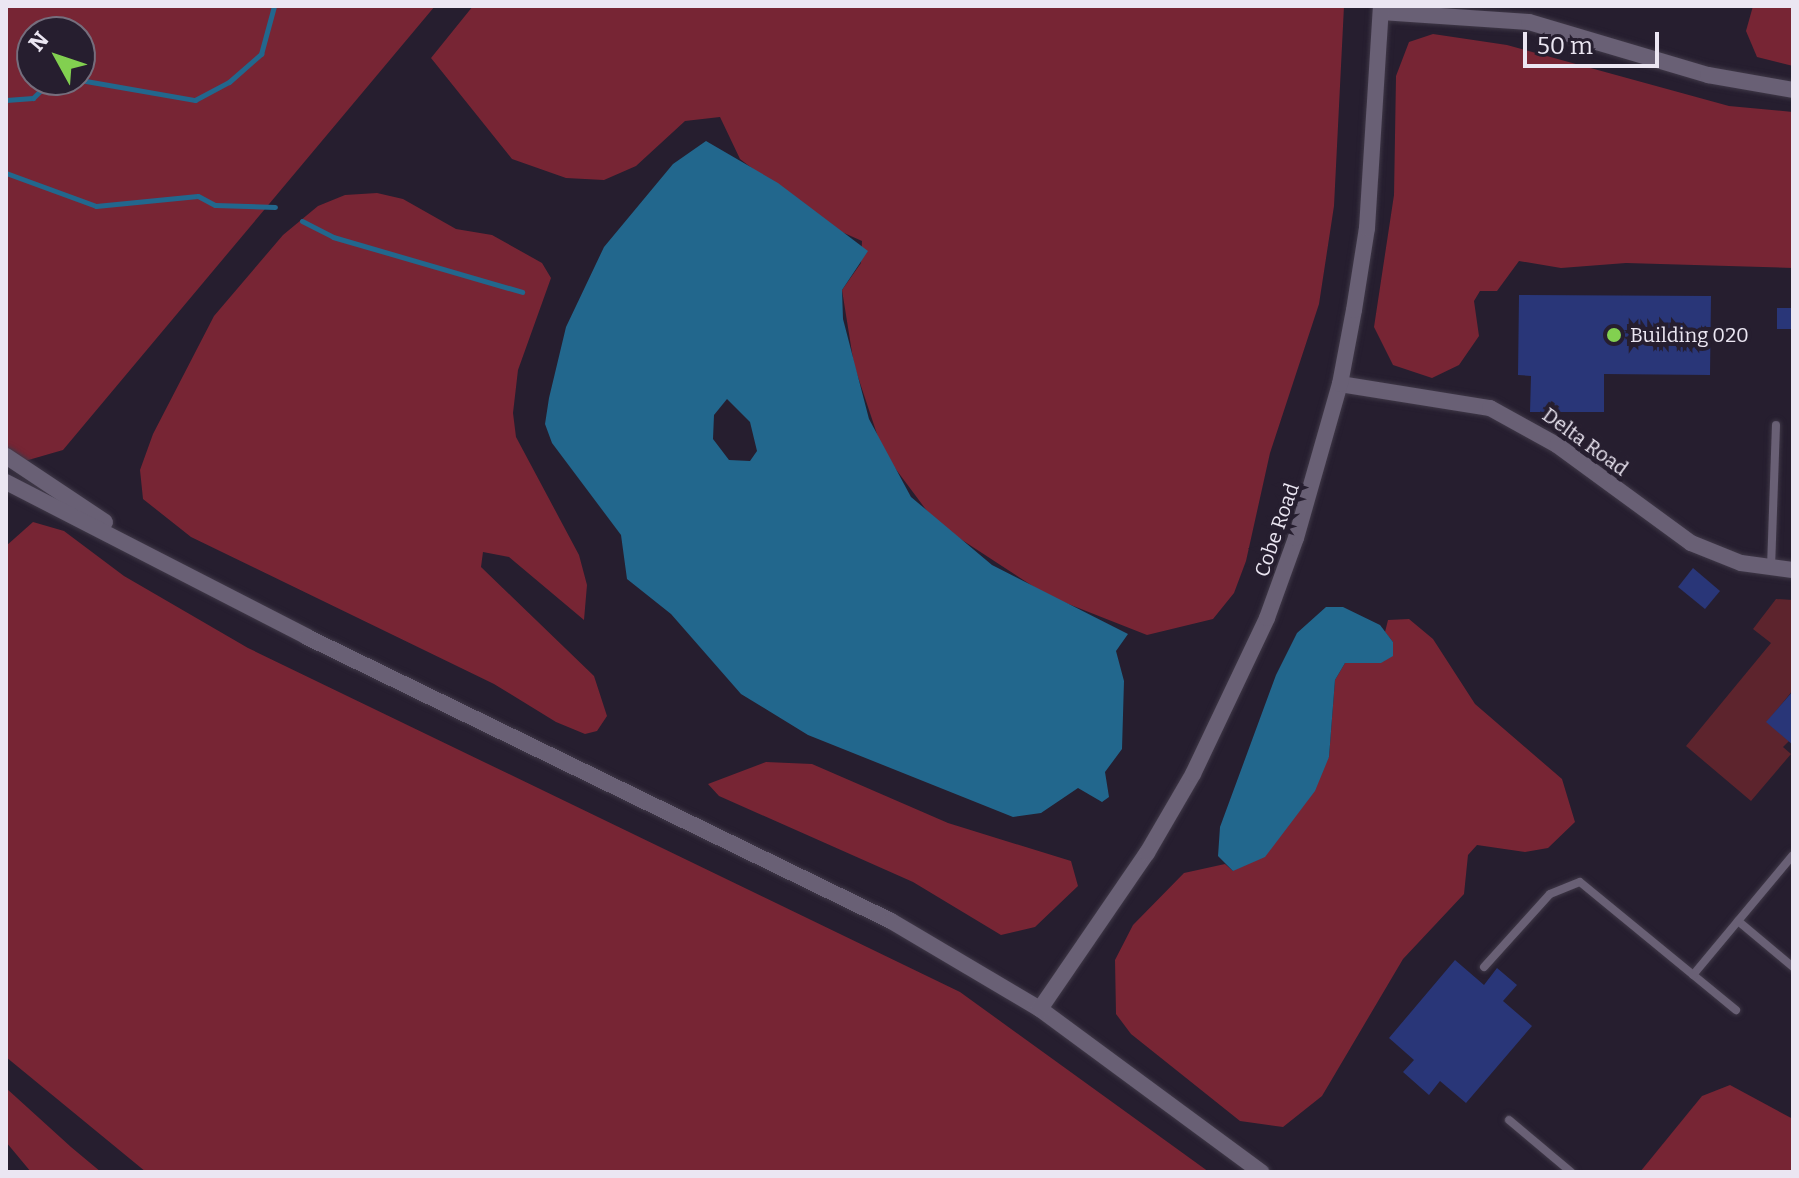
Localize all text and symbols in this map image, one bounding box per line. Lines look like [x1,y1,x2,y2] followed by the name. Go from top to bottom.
[16,16,96,96] north arrow
[1527,16,1663,66] scale bar
[23,26,55,57] text: N
[1537,32,1593,60] text: 50 m
[1630,323,1749,347] place label: Building 020
[1605,326,1623,344] marker: Building 020
[1538,403,1632,481] street label: Delta Road
[1250,480,1304,580] street label: Cobe Road

